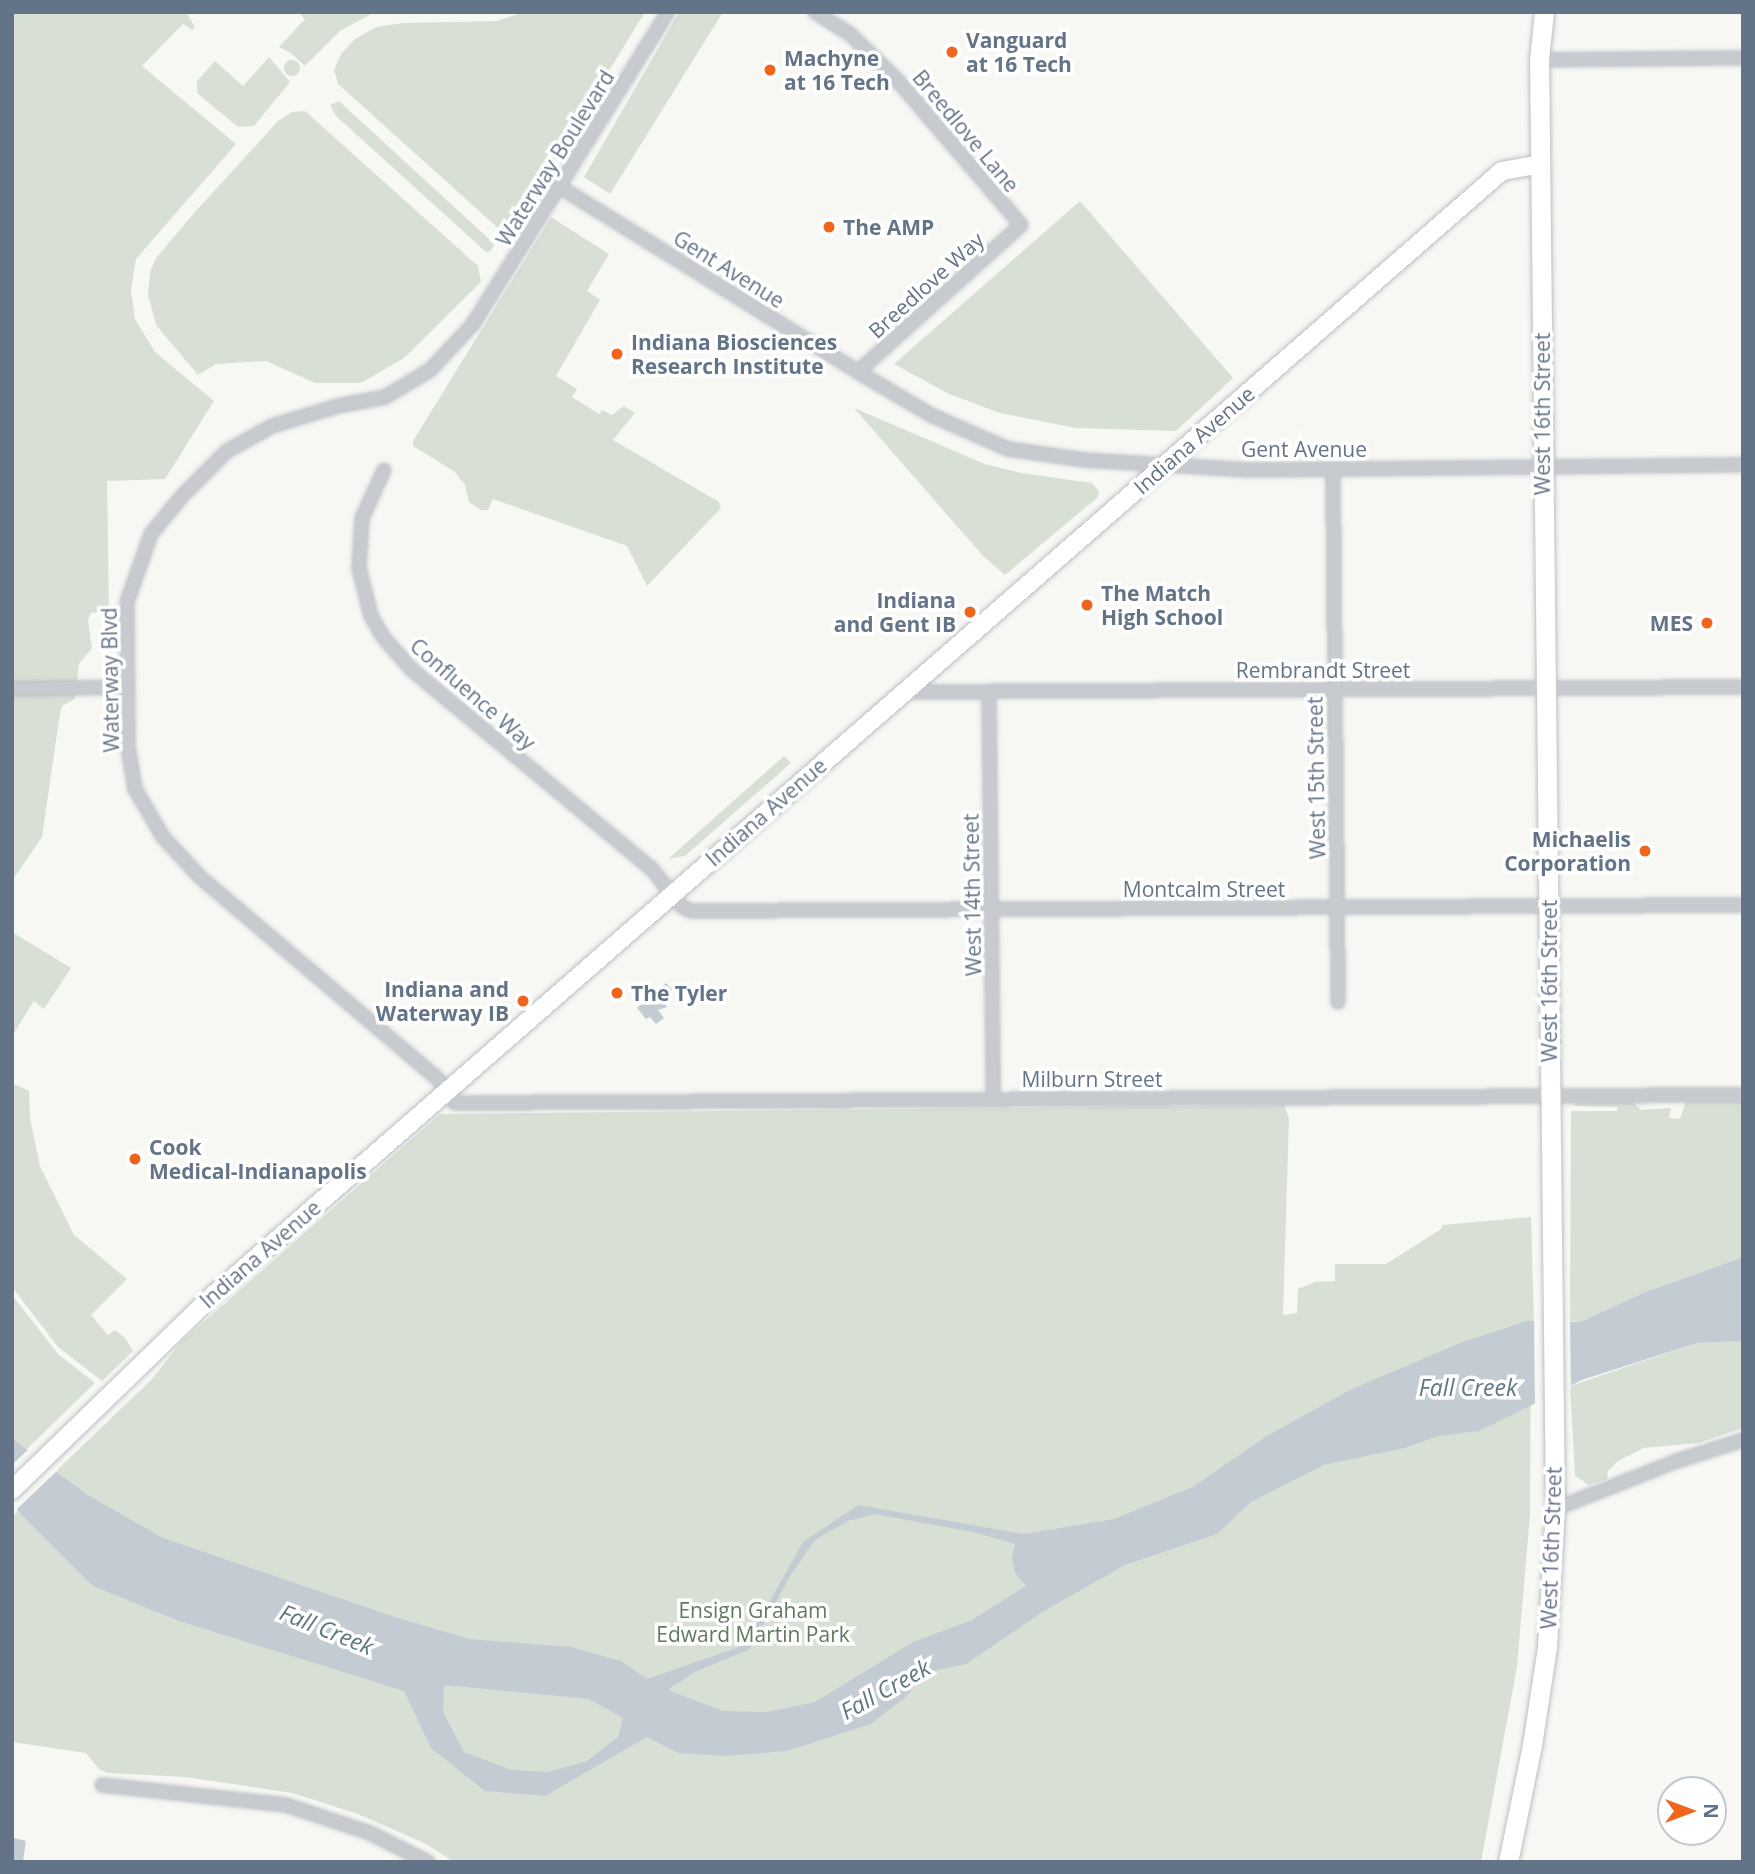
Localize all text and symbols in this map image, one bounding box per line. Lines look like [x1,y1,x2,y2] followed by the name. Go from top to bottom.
[966,27,1072,77] place label: Vanguard at 16 Tech
[944,44,960,60] marker: Vanguard at 16 Tech
[784,45,890,95] place label: Machyne at 16 Tech
[762,62,778,78] marker: Machyne at 16 Tech
[491,65,619,251] street label: Waterway Boulevard
[908,65,1024,197] street label: Breedlove Lane
[843,214,934,240] place label: The AMP
[821,219,837,235] marker: The AMP
[669,225,789,313] street label: Gent Avenue
[863,227,989,343] street label: Breedlove Way
[631,329,837,379] place label: Indiana Biosciences Research Institute
[1529,333,1555,495] street label: West 16th Street
[609,346,625,362] marker: Indiana Biosciences Research Institute
[1128,381,1260,499] street label: Indiana Avenue
[1241,436,1367,462] street label: Gent Avenue
[1101,580,1223,630] place label: The Match High School
[834,587,956,637] place label: Indiana and Gent IB
[1079,597,1095,613] marker: The Match High School
[962,604,978,620] marker: Indiana and Gent IB
[96,607,124,753] street label: Waterway Blvd
[1650,610,1693,636] place label: MES
[1699,615,1715,631] marker: MES
[405,633,541,755] street label: Confluence Way
[1236,657,1410,683] street label: Rembrandt Street
[1302,696,1330,860] street label: West 15th Street
[700,753,832,871] street label: Indiana Avenue
[958,813,986,977] street label: West 14th Street
[1504,826,1631,876] place label: Michaelis Corporation
[1637,843,1653,859] marker: Michaelis Corporation
[1123,876,1285,902] street label: Montcalm Street
[1536,900,1562,1062] street label: West 16th Street
[376,976,509,1026] place label: Indiana and Waterway IB
[631,980,727,1006] place label: The Tyler
[609,985,625,1001] marker: The Tyler
[515,993,531,1009] marker: Indiana and Waterway IB
[1022,1066,1162,1092] street label: Milburn Street
[149,1134,367,1184] place label: Cook Medical-Indianapolis
[127,1151,143,1167] marker: Cook Medical-Indianapolis
[194,1195,326,1313] street label: Indiana Avenue
[1419,1373,1517,1401] water label: Fall Creek
[1536,1466,1566,1630] street label: West 16th Street
[656,1597,850,1647] park label: Ensign Graham Edward Martin Park
[276,1598,378,1660] water label: Fall Creek
[835,1653,935,1725] water label: Fall Creek
[1657,1776,1727,1846] north arrow
[1698,1803,1724,1819] text: N

